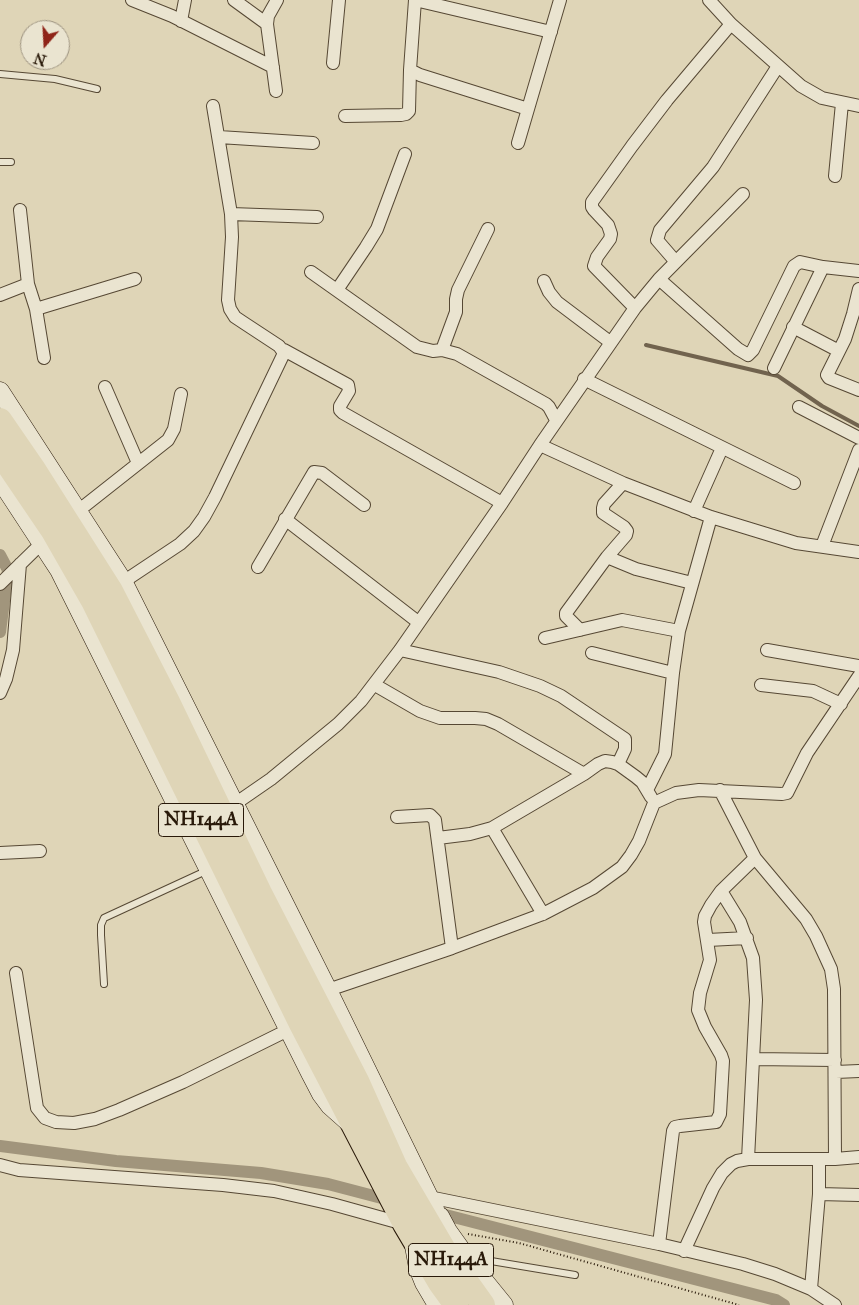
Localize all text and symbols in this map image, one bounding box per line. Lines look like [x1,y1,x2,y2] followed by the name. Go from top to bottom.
[20,20,70,70] north arrow
[32,49,49,69] text: N
[158,804,244,836] road number: NH144A
[408,1244,494,1276] road number: NH144A

